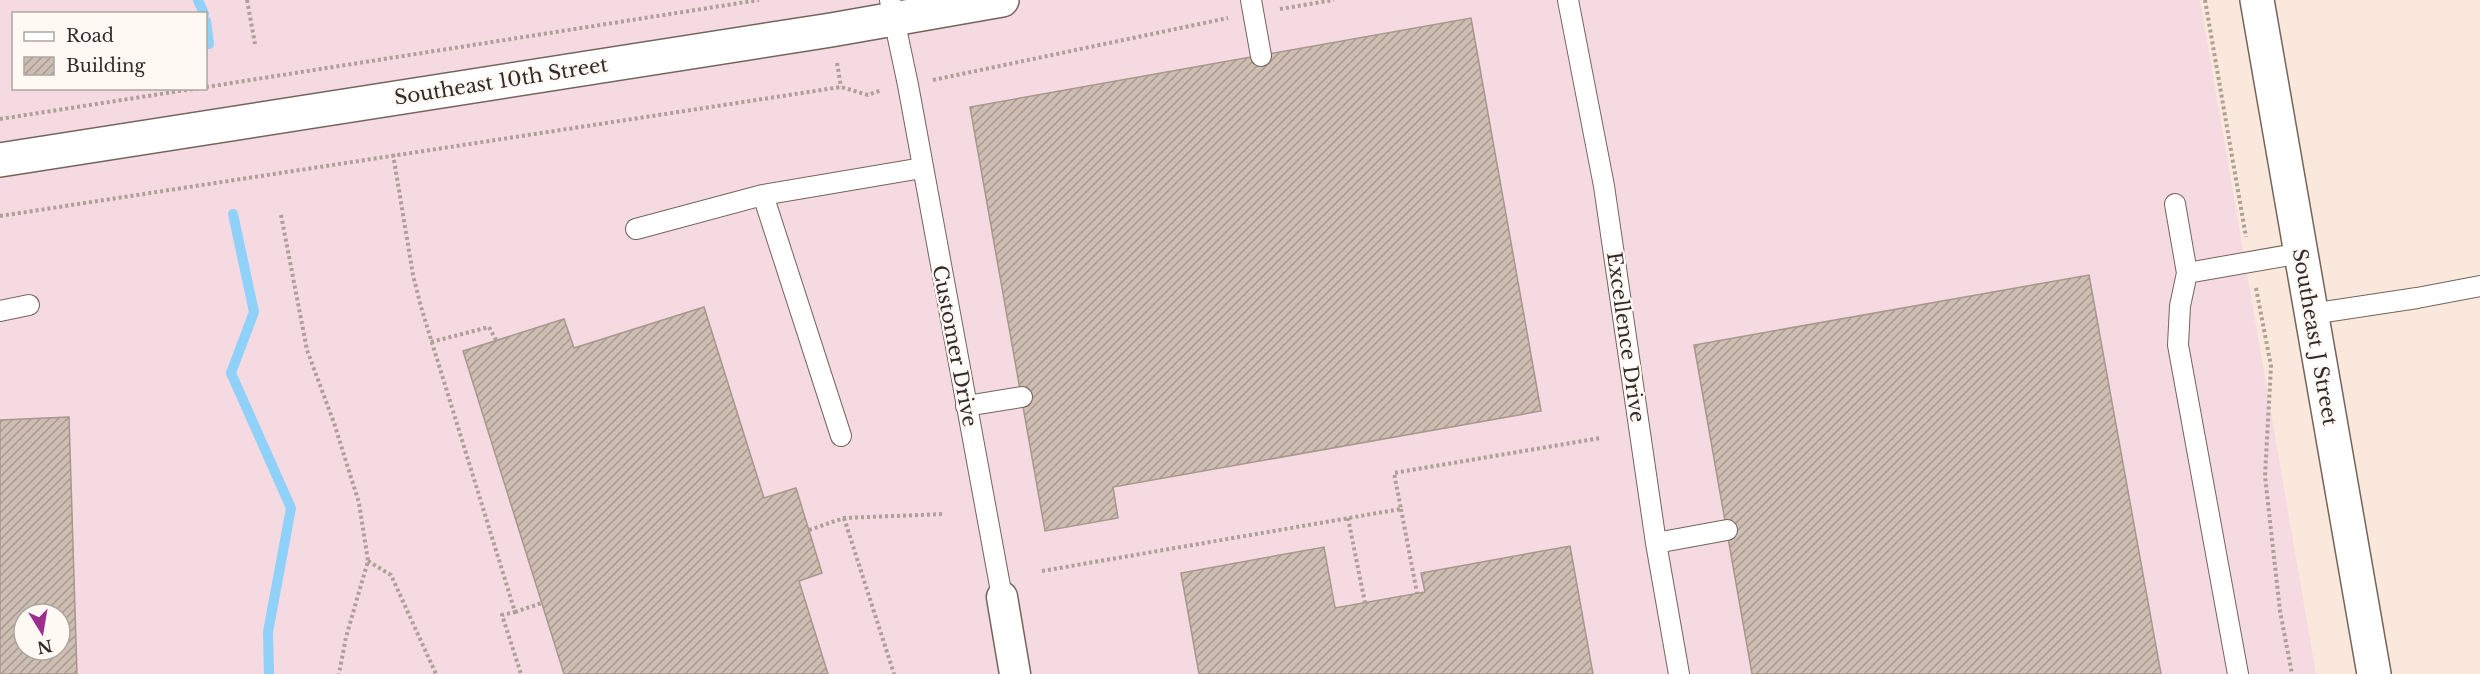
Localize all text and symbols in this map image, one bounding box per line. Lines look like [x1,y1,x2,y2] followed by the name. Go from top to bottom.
[12,12,207,90] legend
[66,25,114,47] text: Road
[392,52,610,110] street label: Southeast 10th Street
[66,55,145,77] text: Building
[2288,247,2342,428] street label: Southeast J Street
[1602,250,1650,424] street label: Excellence Drive
[928,263,982,429] street label: Customer Drive
[12,602,72,662] north arrow
[36,635,54,658] text: N

